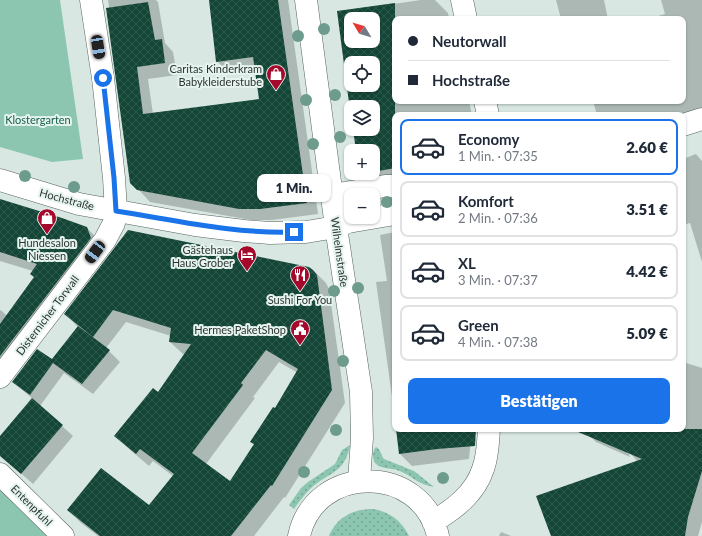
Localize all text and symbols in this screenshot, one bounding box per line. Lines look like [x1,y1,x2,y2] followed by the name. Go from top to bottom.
[344,12,380,48] north arrow
[344,12,380,224] map controls
[432,32,507,50] text: Neutorwall
[90,34,106,60] car
[344,56,380,92] button: locate
[169,62,262,88] place label: Caritas Kinderkram Babykleiderstube
[265,63,287,91] shop icon: Caritas Kinderkram Babykleiderstube
[94,69,112,87] route start
[432,71,510,89] text: Hochstraße
[344,100,380,136] button: layers
[5,113,71,126] park label: Klostergarten
[410,129,446,165] icon: car
[458,130,519,148] text: Economy
[626,138,668,156] text: 2.60 €
[344,144,380,180] button: +
[458,148,538,164] text: 1 Min. · 07:35
[257,174,331,202] callout: 1 Min.
[276,180,312,196] text: 1 Min.
[38,185,96,213] street label: Hochstraße
[344,188,380,224] button: −
[410,191,446,227] icon: car
[458,192,514,210] text: Komfort
[626,200,668,218] text: 3.51 €
[36,207,58,235] shop icon: Hundesalon Niessen
[458,210,538,226] text: 2 Min. · 07:36
[329,216,351,288] street label: Wilhelmstraße
[285,223,303,241] route end
[18,236,76,262] place label: Hundesalon Niessen
[83,239,107,265] car
[172,243,233,269] place label: Gästehaus Haus Grober
[236,244,258,272] hotel icon: Gästehaus Haus Grober
[410,253,446,289] icon: car
[458,254,476,272] text: XL
[626,262,668,280] text: 4.42 €
[289,264,311,292] restaurant icon: Sushi For You
[458,272,538,288] text: 3 Min. · 07:37
[13,273,81,357] street label: Disternicher Torwall
[268,293,332,306] place label: Sushi For You
[410,315,446,351] icon: car
[458,316,499,334] text: Green
[289,318,311,346] public building icon: Hermes PaketShop
[194,323,286,336] place label: Hermes PaketShop
[626,324,668,342] text: 5.09 €
[458,334,538,350] text: 4 Min. · 07:38
[408,378,670,424] button: Bestätigen
[9,482,55,528] street label: Entenpfuhl

